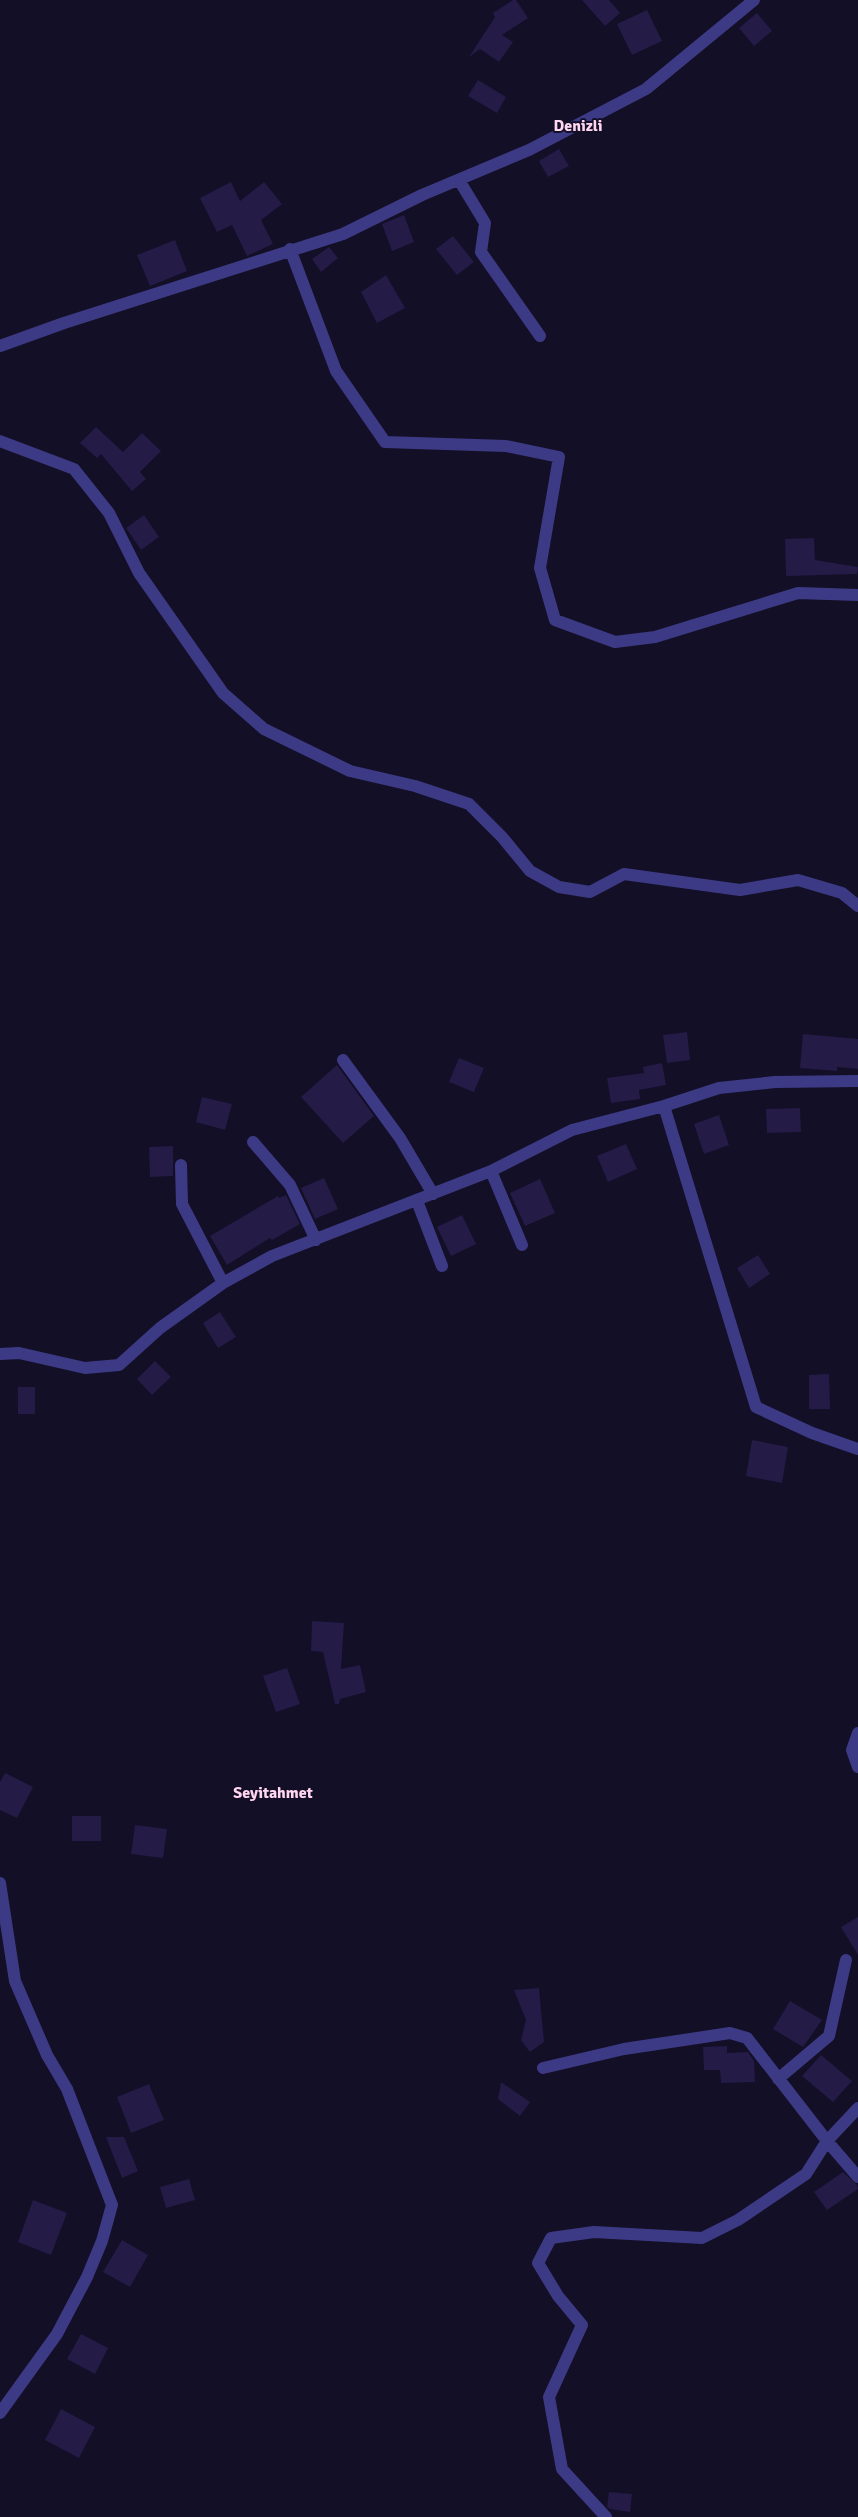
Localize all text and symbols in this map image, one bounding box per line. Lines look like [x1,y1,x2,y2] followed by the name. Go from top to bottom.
[554,116,602,136] district label: Denizli
[233,1783,313,1803] district label: Seyitahmet

